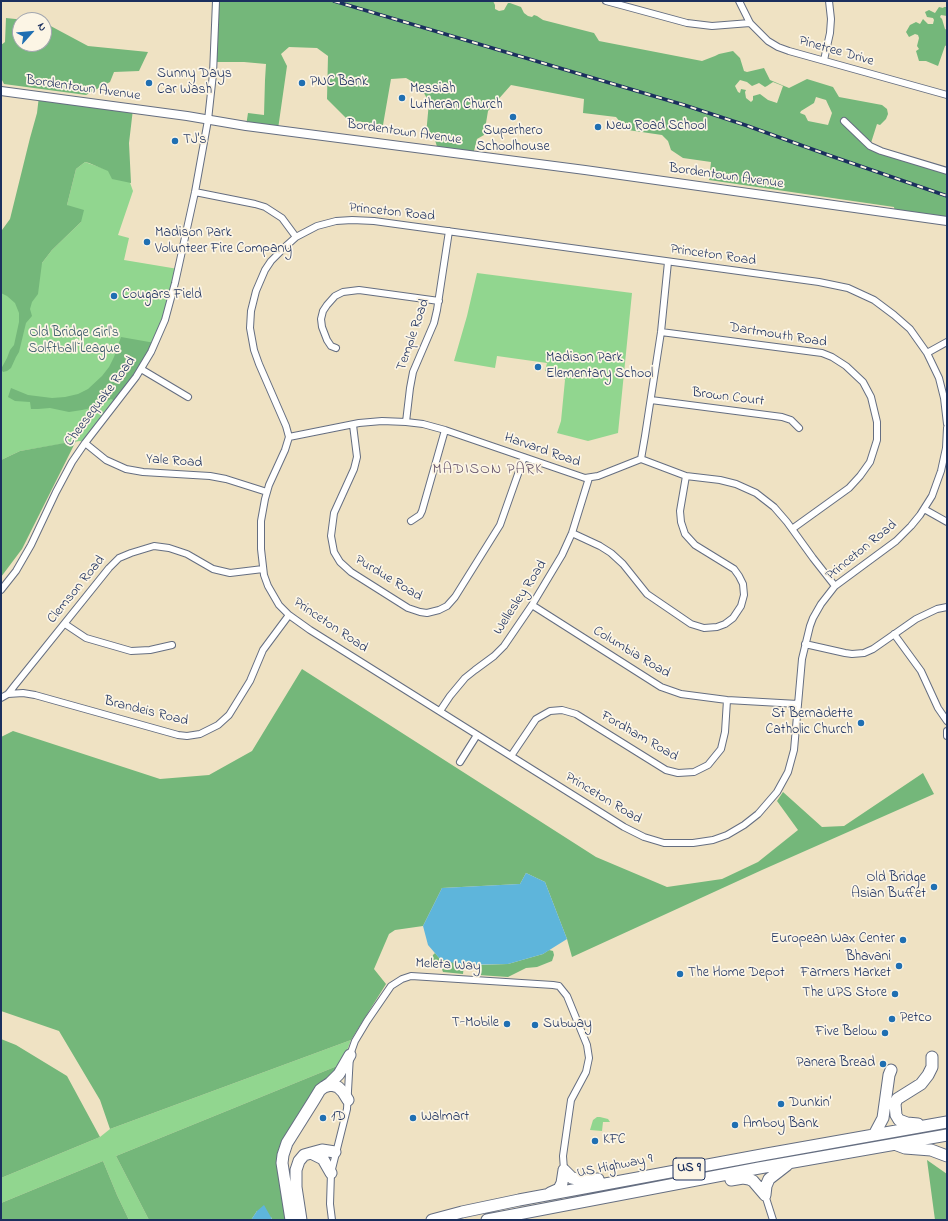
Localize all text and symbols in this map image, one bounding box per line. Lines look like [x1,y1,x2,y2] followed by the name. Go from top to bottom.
[12,12,52,52] north arrow
[33,20,51,34] text: N
[797,33,875,71] street label: Pinetree Drive
[157,67,232,100] place label: Sunny Days Car Wash
[25,73,141,105] street label: Bordentown Avenue
[310,75,368,91] place label: PNC Bank
[144,78,154,88] marker: Sunny Days Car Wash
[297,78,307,88] marker: PNC Bank
[410,82,503,114] place label: Messiah Lutheran Church
[397,93,407,103] marker: Messiah Lutheran Church
[508,112,518,122] marker: Superhero Schoolhouse
[346,117,462,149] street label: Bordentown Avenue
[606,119,707,135] place label: New Road School
[593,122,603,132] marker: New Road School
[476,124,550,156] place label: Superhero Schoolhouse
[183,133,206,149] place label: TJ's
[170,136,180,146] marker: TJ's
[668,161,784,193] street label: Bordentown Avenue
[348,200,436,226] street label: Princeton Road
[155,226,292,258] place label: Madison Park Volunteer Fire Company
[142,237,152,247] marker: Madison Park Volunteer Fire Company
[669,242,757,270] street label: Princeton Road
[122,288,202,304] place label: Cougars Field
[109,291,119,301] marker: Cougars Field
[394,297,434,373] street label: Temple Road
[728,320,828,352] street label: Dartmouth Road
[28,326,120,358] park label: Old Bridge Girl's Solftball League
[546,351,653,384] place label: Madison Park Elementary School
[62,354,140,450] street label: Cheesequake Road
[533,362,543,372] marker: Madison Park Elementary School
[691,385,765,411] street label: Brown Court
[502,430,582,472] street label: Harvard Road
[145,452,203,472] street label: Yale Road
[433,462,543,480] district label: MADISON PARK
[823,517,901,585] street label: Princeton Road
[351,552,425,606] street label: Purdue Road
[45,553,109,627] street label: Clemson Road
[491,558,551,638] street label: Wellesley Road
[290,595,370,657] street label: Princeton Road
[589,623,673,683] street label: Columbia Road
[102,693,190,731] street label: Brandeis Road
[765,707,853,740] place label: St Bernadette Catholic Church
[597,708,681,766] street label: Fordham Road
[856,718,866,728] marker: St Bernadette Catholic Church
[562,770,644,828] street label: Princeton Road
[851,871,926,904] place label: Old Bridge Asian Buffet
[929,882,939,892] marker: Old Bridge Asian Buffet
[771,932,895,948] place label: European Wax Center
[898,935,908,945] marker: European Wax Center
[800,950,891,982] place label: Bhavani Farmers Market
[415,956,481,976] street label: Meleta Way
[894,961,904,971] marker: Bhavani Farmers Market
[688,966,785,982] place label: The Home Depot
[675,969,685,979] marker: The Home Depot
[802,986,887,1002] place label: The UPS Store
[890,989,900,999] marker: The UPS Store
[900,1011,932,1027] place label: Petco
[887,1014,897,1024] marker: Petco
[452,1016,499,1032] place label: T-Mobile
[543,1017,592,1033] place label: Subway
[502,1019,512,1029] marker: T-Mobile
[530,1020,540,1030] marker: Subway
[815,1025,877,1041] place label: Five Below
[880,1028,890,1038] marker: Five Below
[796,1056,875,1072] place label: Panera Bread
[878,1059,888,1069] marker: Panera Bread
[789,1096,831,1112] place label: Dunkin'
[776,1099,786,1109] marker: Dunkin'
[331,1110,346,1126] place label: 1D
[421,1110,469,1126] place label: Walmart
[318,1113,328,1123] marker: 1D
[408,1113,418,1123] marker: Walmart
[743,1117,818,1133] place label: Amboy Bank
[730,1120,740,1130] marker: Amboy Bank
[603,1133,625,1149] place label: KFC
[590,1136,600,1146] marker: KFC
[576,1151,654,1183] street label: US Highway 9
[673,1158,705,1180] road number: US 9

